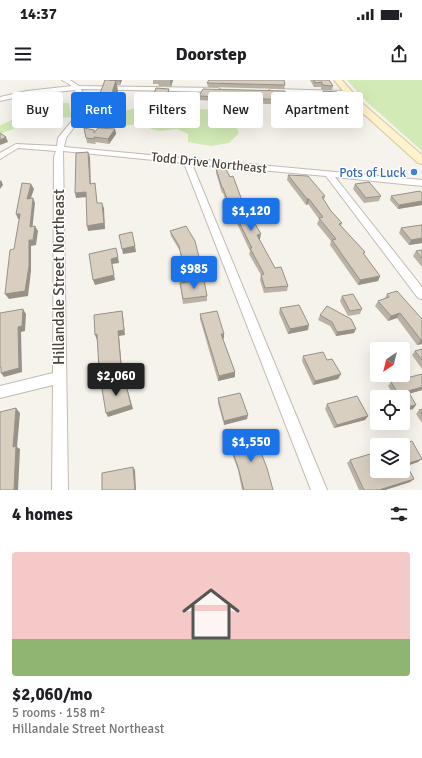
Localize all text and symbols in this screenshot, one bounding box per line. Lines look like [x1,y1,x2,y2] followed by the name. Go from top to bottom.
[20,5,57,23] text: 14:37
[12,43,34,65] icon: menu
[175,43,247,65] text: Doorstep
[388,43,410,65] icon: share
[12,92,63,128] chip: Buy
[71,92,126,128] chip: Rent
[134,92,200,128] chip: Filters
[208,92,263,128] chip: New
[271,92,363,128] chip: Apartment
[150,149,268,177] street label: Todd Drive Northeast
[339,165,406,181] place label: Pots of Luck
[409,167,419,177] marker: Pots of Luck
[50,189,68,365] street label: Hillandale Street Northeast
[218,198,284,232] pin: $1,120
[232,203,270,219] text: $1,120
[170,256,218,290] pin: $985
[180,261,208,277] text: $985
[370,342,410,382] north arrow
[370,342,410,478] map controls
[83,363,149,397] pin: $2,060
[97,368,135,384] text: $2,060
[370,390,410,430] button: locate
[218,429,284,463] pin: $1,550
[232,434,270,450] text: $1,550
[370,438,410,478] button: layers
[388,503,410,525] icon: filters
[12,504,73,525] text: 4 homes
[175,578,247,650] icon: home
[12,684,92,705] text: $2,060/mo
[12,705,105,721] text: 5 rooms · 158 m²
[12,721,164,737] text: Hillandale Street Northeast

